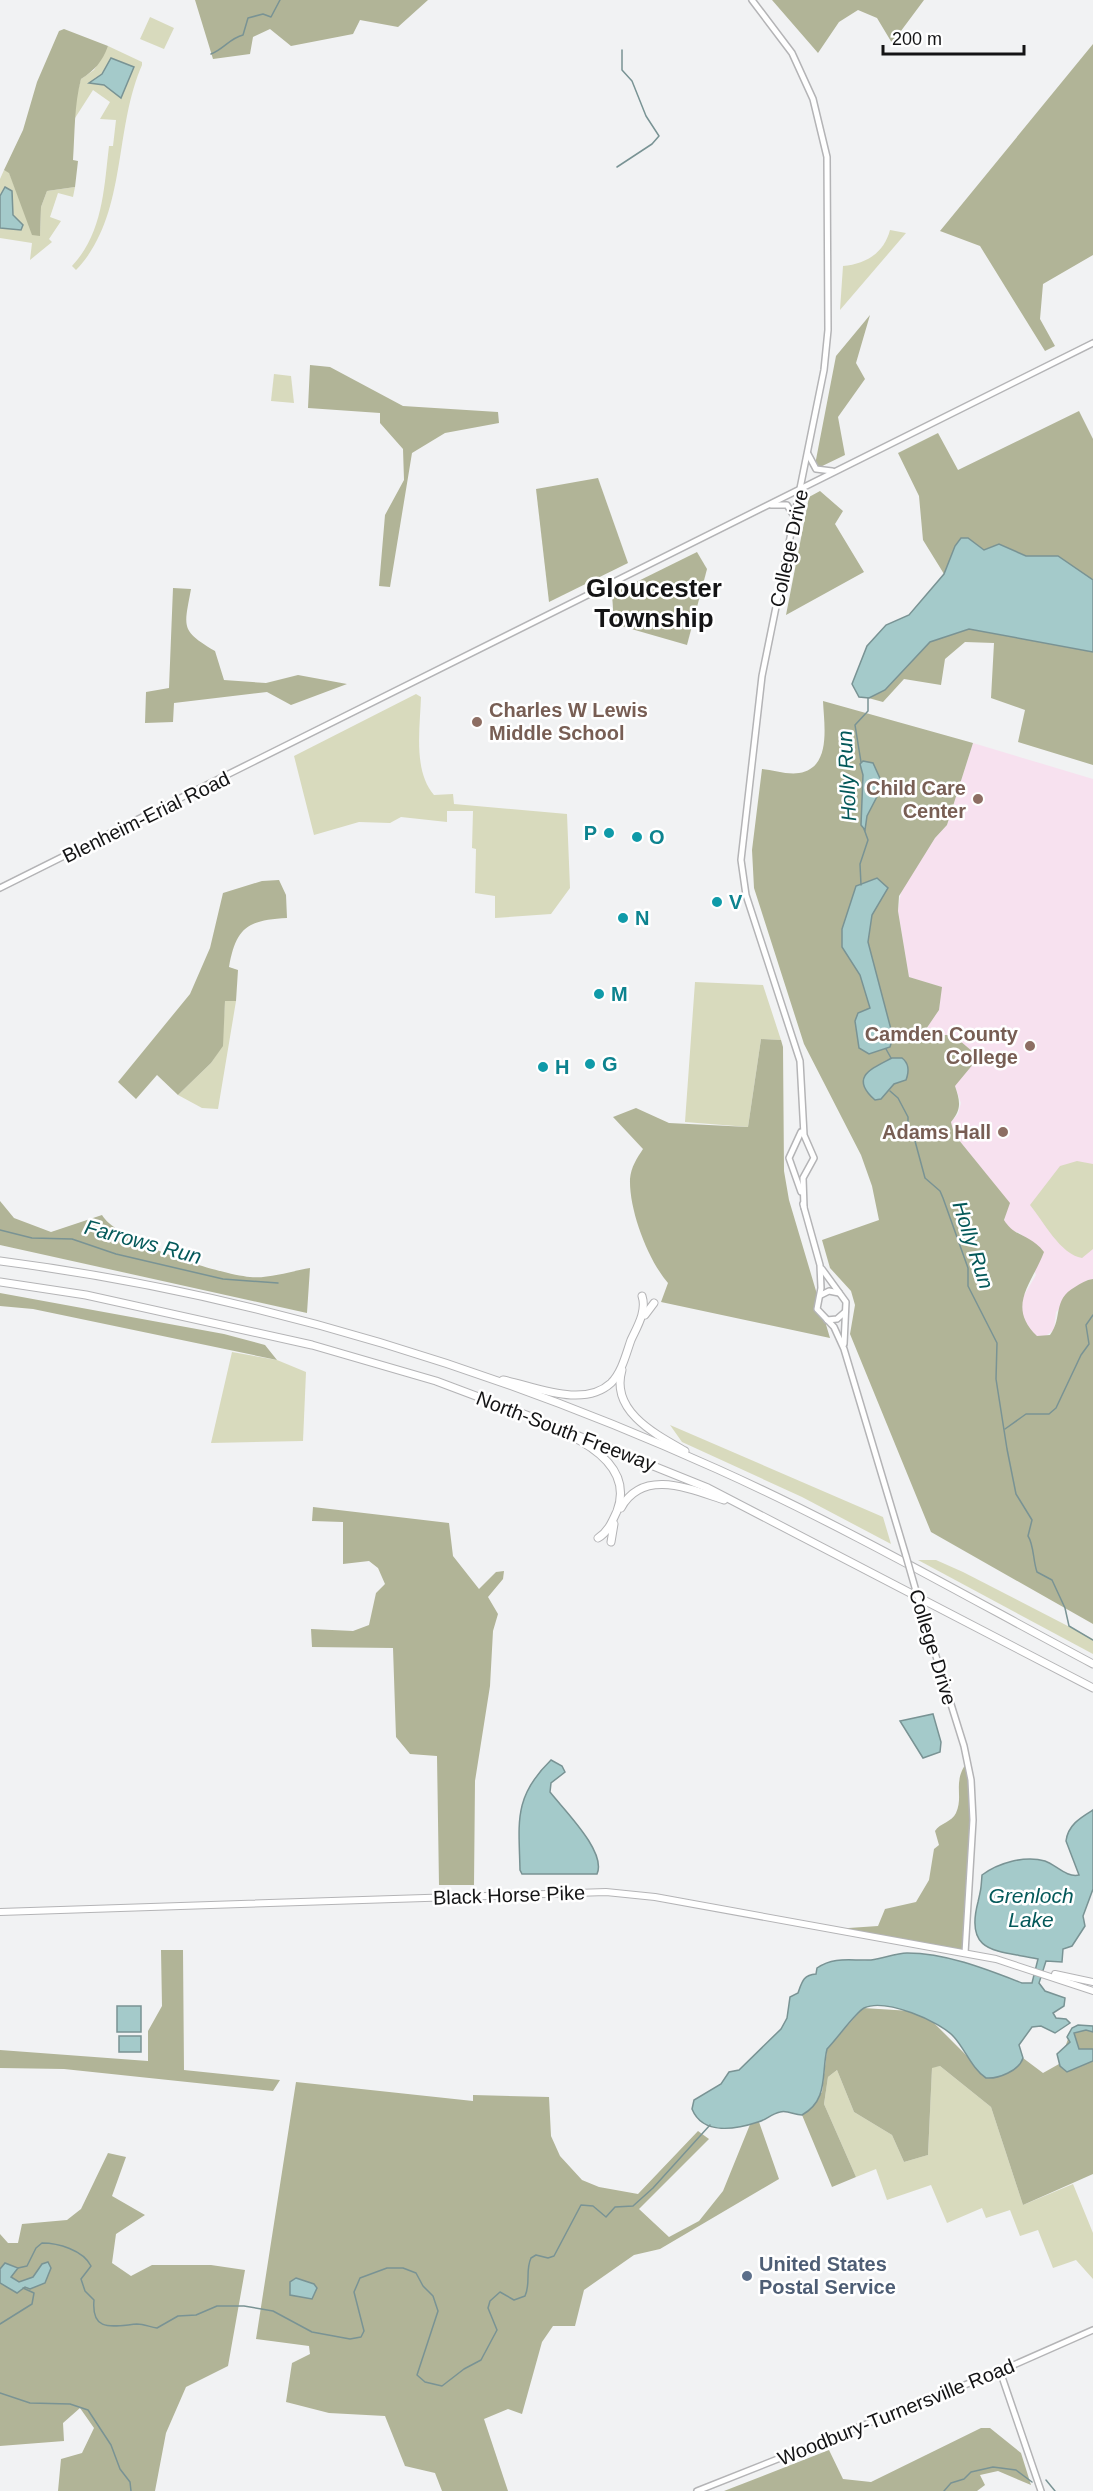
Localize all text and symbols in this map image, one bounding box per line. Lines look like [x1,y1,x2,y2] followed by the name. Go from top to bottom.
[883,18,1024,56] scale bar
[892,29,942,49] text: 200 m
[766,487,812,609] street label: College Drive
[586,573,722,633] district label: Gloucester Township
[489,699,648,744] place label: Charles W Lewis Middle School
[470,715,484,729] marker: Charles W Lewis Middle School
[833,730,860,822] water label: Holly Run
[59,767,233,867] street label: Blenheim-Erial Road
[866,777,966,822] place label: Child Care Center
[971,792,985,806] marker: Child Care Center
[584,822,597,844] place label: P
[602,826,616,840] marker: P
[649,826,665,848] place label: O
[630,830,644,844] marker: O
[729,891,743,913] place label: V
[710,895,724,909] marker: V
[635,907,649,929] place label: N
[616,911,630,925] marker: N
[611,983,628,1005] place label: M
[592,987,606,1001] marker: M
[865,1023,1019,1068] place label: Camden County College
[1023,1039,1037,1053] marker: Camden County College
[602,1053,618,1075] place label: G
[555,1056,569,1078] place label: H
[583,1057,597,1071] marker: G
[536,1060,550,1074] marker: H
[882,1121,991,1143] place label: Adams Hall
[996,1125,1010,1139] marker: Adams Hall
[948,1198,998,1292] water label: Holly Run
[82,1215,204,1268] water label: Farrows Run
[473,1387,659,1475] street label: North-South Freeway
[905,1586,961,1708] street label: College Drive
[433,1881,585,1909] street label: Black Horse Pike
[988,1884,1074,1931] water label: Grenloch Lake
[759,2253,896,2298] place label: United States Postal Service
[740,2269,754,2283] marker: United States Postal Service
[774,2354,1018,2470] street label: Woodbury-Turnersville Road

